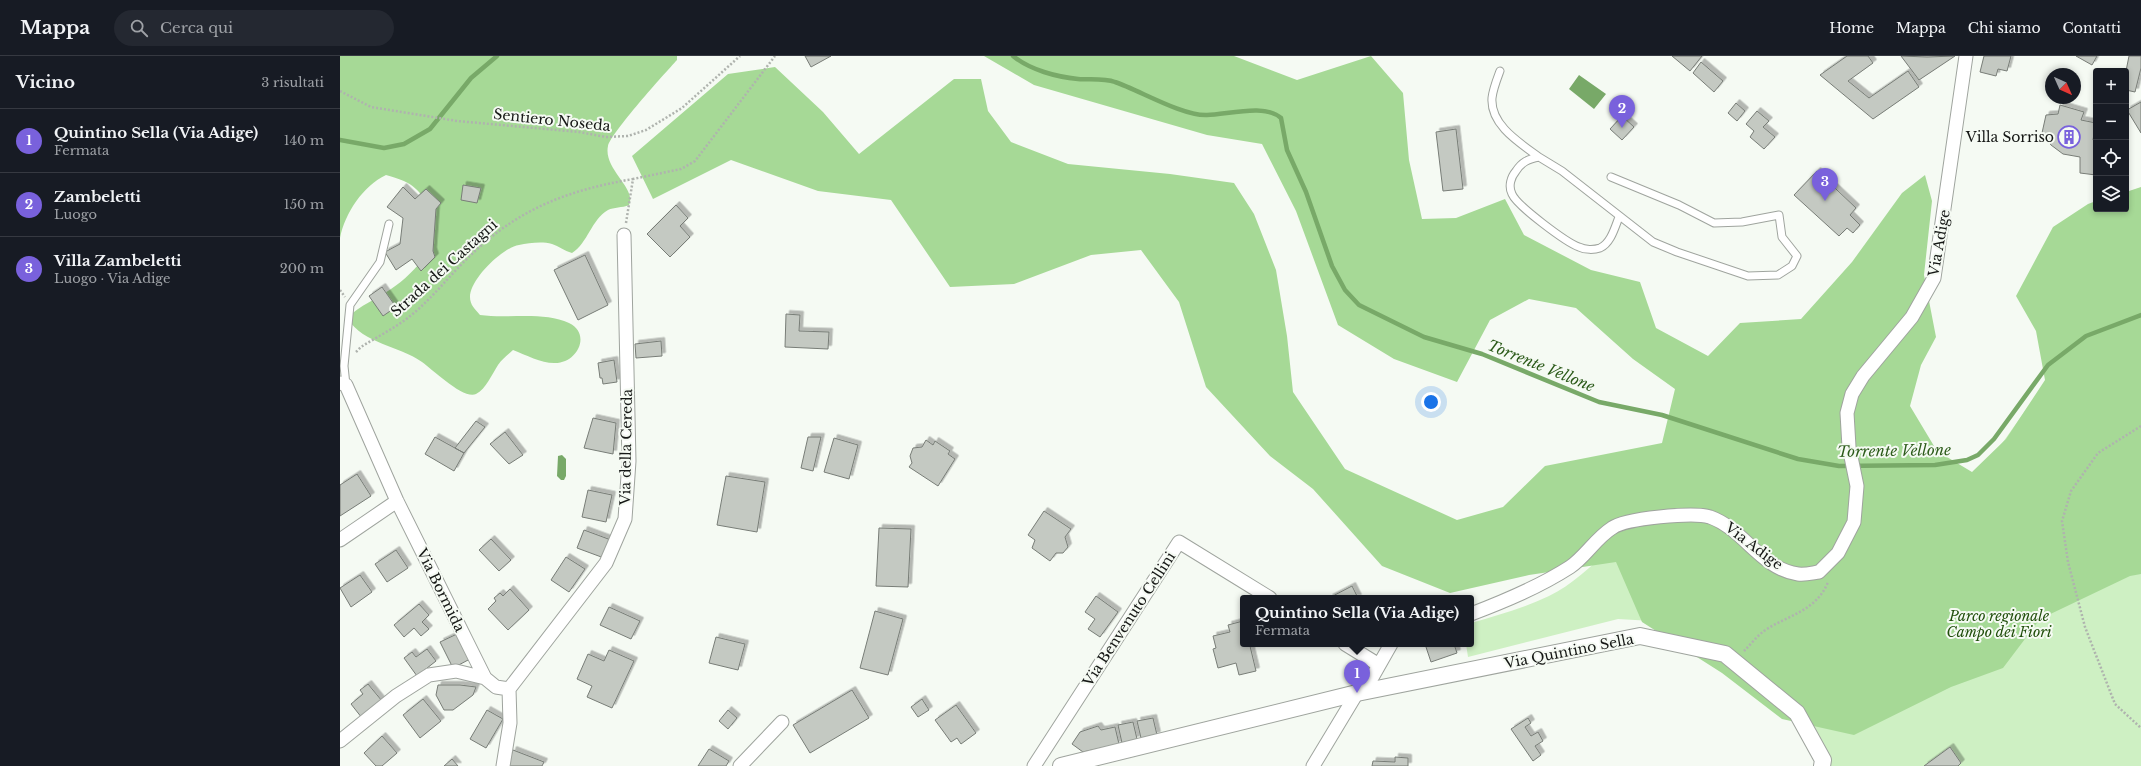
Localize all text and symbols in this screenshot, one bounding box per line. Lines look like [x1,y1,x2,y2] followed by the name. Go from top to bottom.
[114,10,394,46] search box
[20,16,90,39] text: Mappa
[128,17,150,39] icon: search
[160,18,233,37] text: Cerca qui
[1829,19,1874,37] text: Home
[1896,19,1946,37] text: Mappa
[1968,19,2041,37] text: Chi siamo
[2063,19,2121,37] text: Contatti
[2045,68,2081,104] north arrow
[2093,68,2129,212] map controls
[2093,68,2129,104] button: +
[16,72,75,93] text: Vicino
[261,74,324,91] text: 3 risultati
[1609,95,1635,128] pin: 2
[2093,104,2129,140] button: −
[493,105,612,135] street label: Sentiero Noseda
[54,123,258,142] text: Quintino Sella (Via Adige)
[2056,124,2082,150] building icon: Villa Sorriso
[1965,128,2054,146] place label: Villa Sorriso
[26,132,32,149] text: 1
[284,132,324,149] text: 140 m
[2093,140,2129,176] button: locate
[54,142,109,159] text: Fermata
[1812,168,1838,201] pin: 3
[2093,176,2129,212] button: layers
[54,187,141,206] text: Zambeletti
[25,196,33,213] text: 2
[284,196,324,213] text: 150 m
[54,206,97,223] text: Luogo
[1924,208,1954,279] street label: Via Adige
[387,215,501,321] street label: Strada dei Castagni
[54,251,182,270] text: Villa Zambeletti
[25,260,33,277] text: 3
[280,260,324,277] text: 200 m
[54,270,171,287] text: Luogo · Via Adige
[1485,335,1598,396] water label: Torrente Vellone
[616,388,636,506] street label: Via della Cereda
[1421,392,1441,412] your location
[1837,440,1951,461] water label: Torrente Vellone
[1721,518,1787,574] street label: Via Adige
[413,544,469,635] street label: Via Bormida
[1078,548,1179,690] street label: Via Benvenuto Cellini
[1240,595,1474,647] popup
[1255,603,1459,622] text: Quintino Sella (Via Adige)
[1946,607,2052,641] park label: Parco regionale Campo dei Fiori
[1255,622,1310,639] text: Fermata
[1502,630,1635,673] street label: Via Quintino Sella
[1344,660,1370,693] pin: 1

